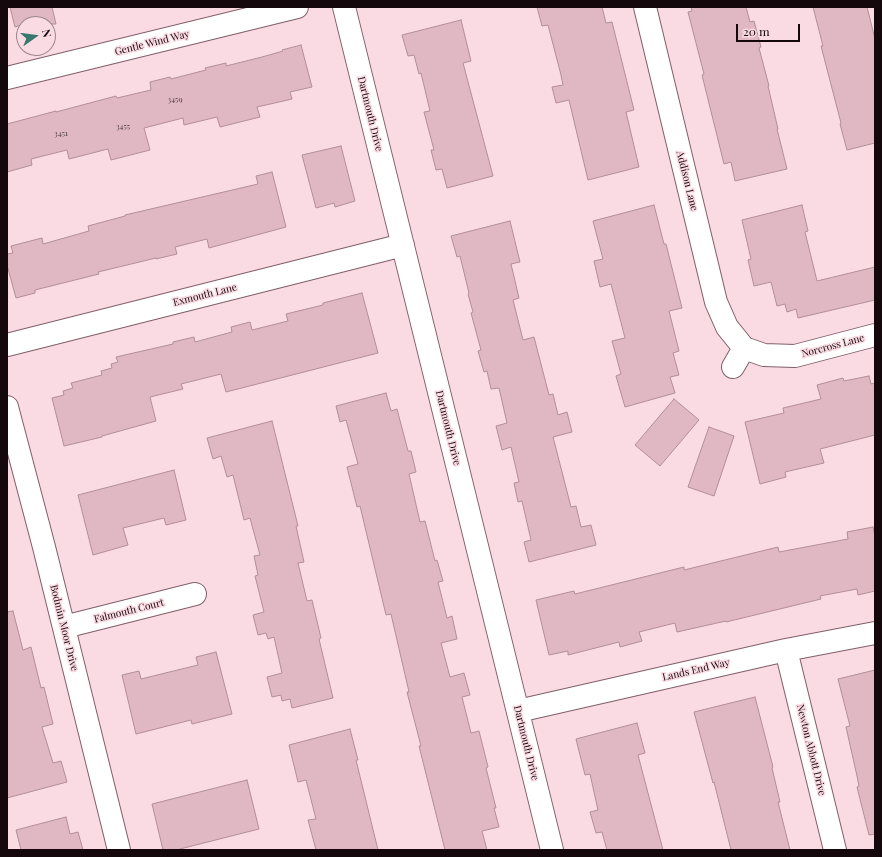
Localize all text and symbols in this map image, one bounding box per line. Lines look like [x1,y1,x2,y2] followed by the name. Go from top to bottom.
[16,16,56,56] north arrow
[738,16,802,42] scale bar
[743,23,770,39] text: 20 m
[39,28,55,39] text: N
[113,28,191,58] street label: Gentle Wind Way
[355,75,385,153] street label: Dartmouth Drive
[168,94,182,104] house number: 3459
[116,121,130,131] house number: 3455
[54,128,68,138] house number: 3451
[674,150,700,212] street label: Addison Lane
[172,281,238,309] street label: Exmouth Lane
[800,332,866,360] street label: Norcross Lane
[433,389,463,467] street label: Dartmouth Drive
[47,584,81,672] street label: Bodmin Moor Drive
[93,597,165,625] street label: Falmouth Court
[661,656,731,684] street label: Lands End Way
[794,703,828,797] street label: Newton Abbott Drive
[511,704,541,782] street label: Dartmouth Drive

